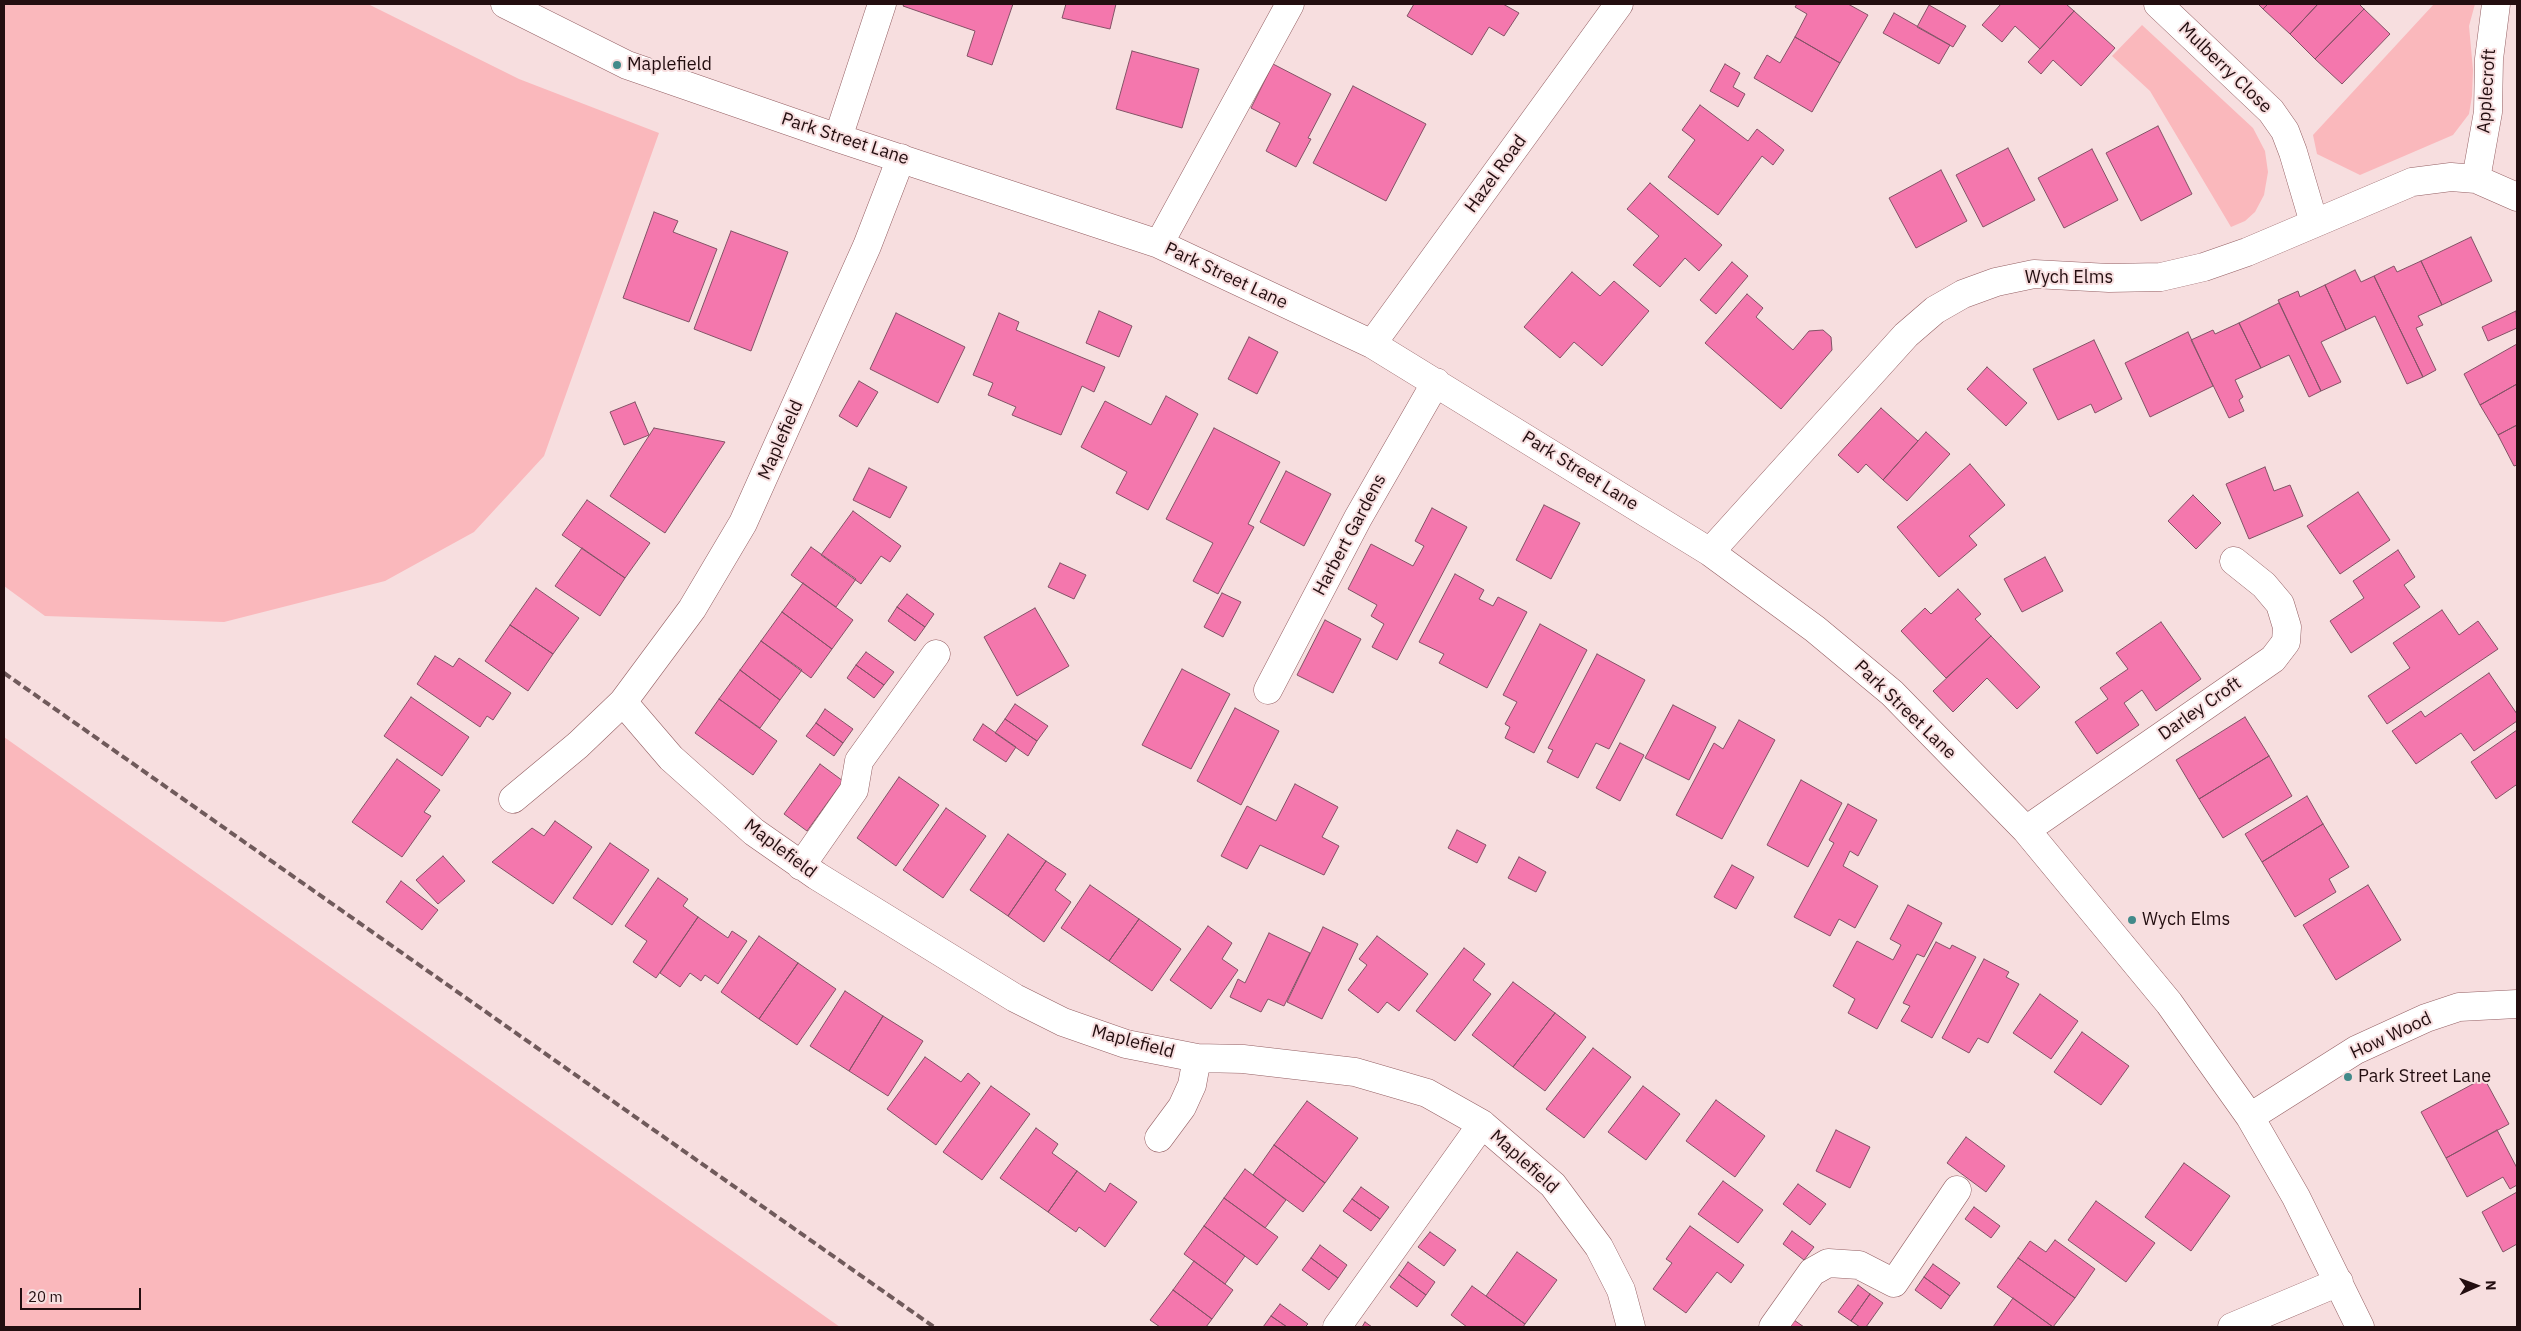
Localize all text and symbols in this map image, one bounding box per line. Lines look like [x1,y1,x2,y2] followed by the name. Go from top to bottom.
[2174,18,2276,118] street label: Mulberry Close
[2473,48,2501,134] street label: Applecroft
[627,54,712,76] place label: Maplefield
[611,59,623,71] marker: Maplefield
[778,108,912,170] street label: Park Street Lane
[1461,131,1531,217] street label: Hazel Road
[1161,238,1291,314] street label: Park Street Lane
[2025,267,2113,289] street label: Wych Elms
[754,397,808,483] street label: Maplefield
[1518,427,1642,515] street label: Park Street Lane
[1309,471,1391,599] street label: Harbert Gardens
[1850,656,1960,764] street label: Park Street Lane
[2154,673,2246,745] street label: Darley Croft
[740,815,820,883] street label: Maplefield
[2142,909,2230,931] place label: Wych Elms
[2126,914,2138,926] marker: Wych Elms
[2347,1008,2435,1064] street label: How Wood
[1089,1021,1177,1063] street label: Maplefield
[2358,1066,2491,1088] place label: Park Street Lane
[2342,1071,2354,1083] marker: Park Street Lane
[1485,1126,1563,1198] street label: Maplefield
[2451,1261,2501,1311] north arrow
[22,1278,144,1310] scale bar
[2482,1280,2500,1291] text: N
[28,1287,63,1306] text: 20 m

